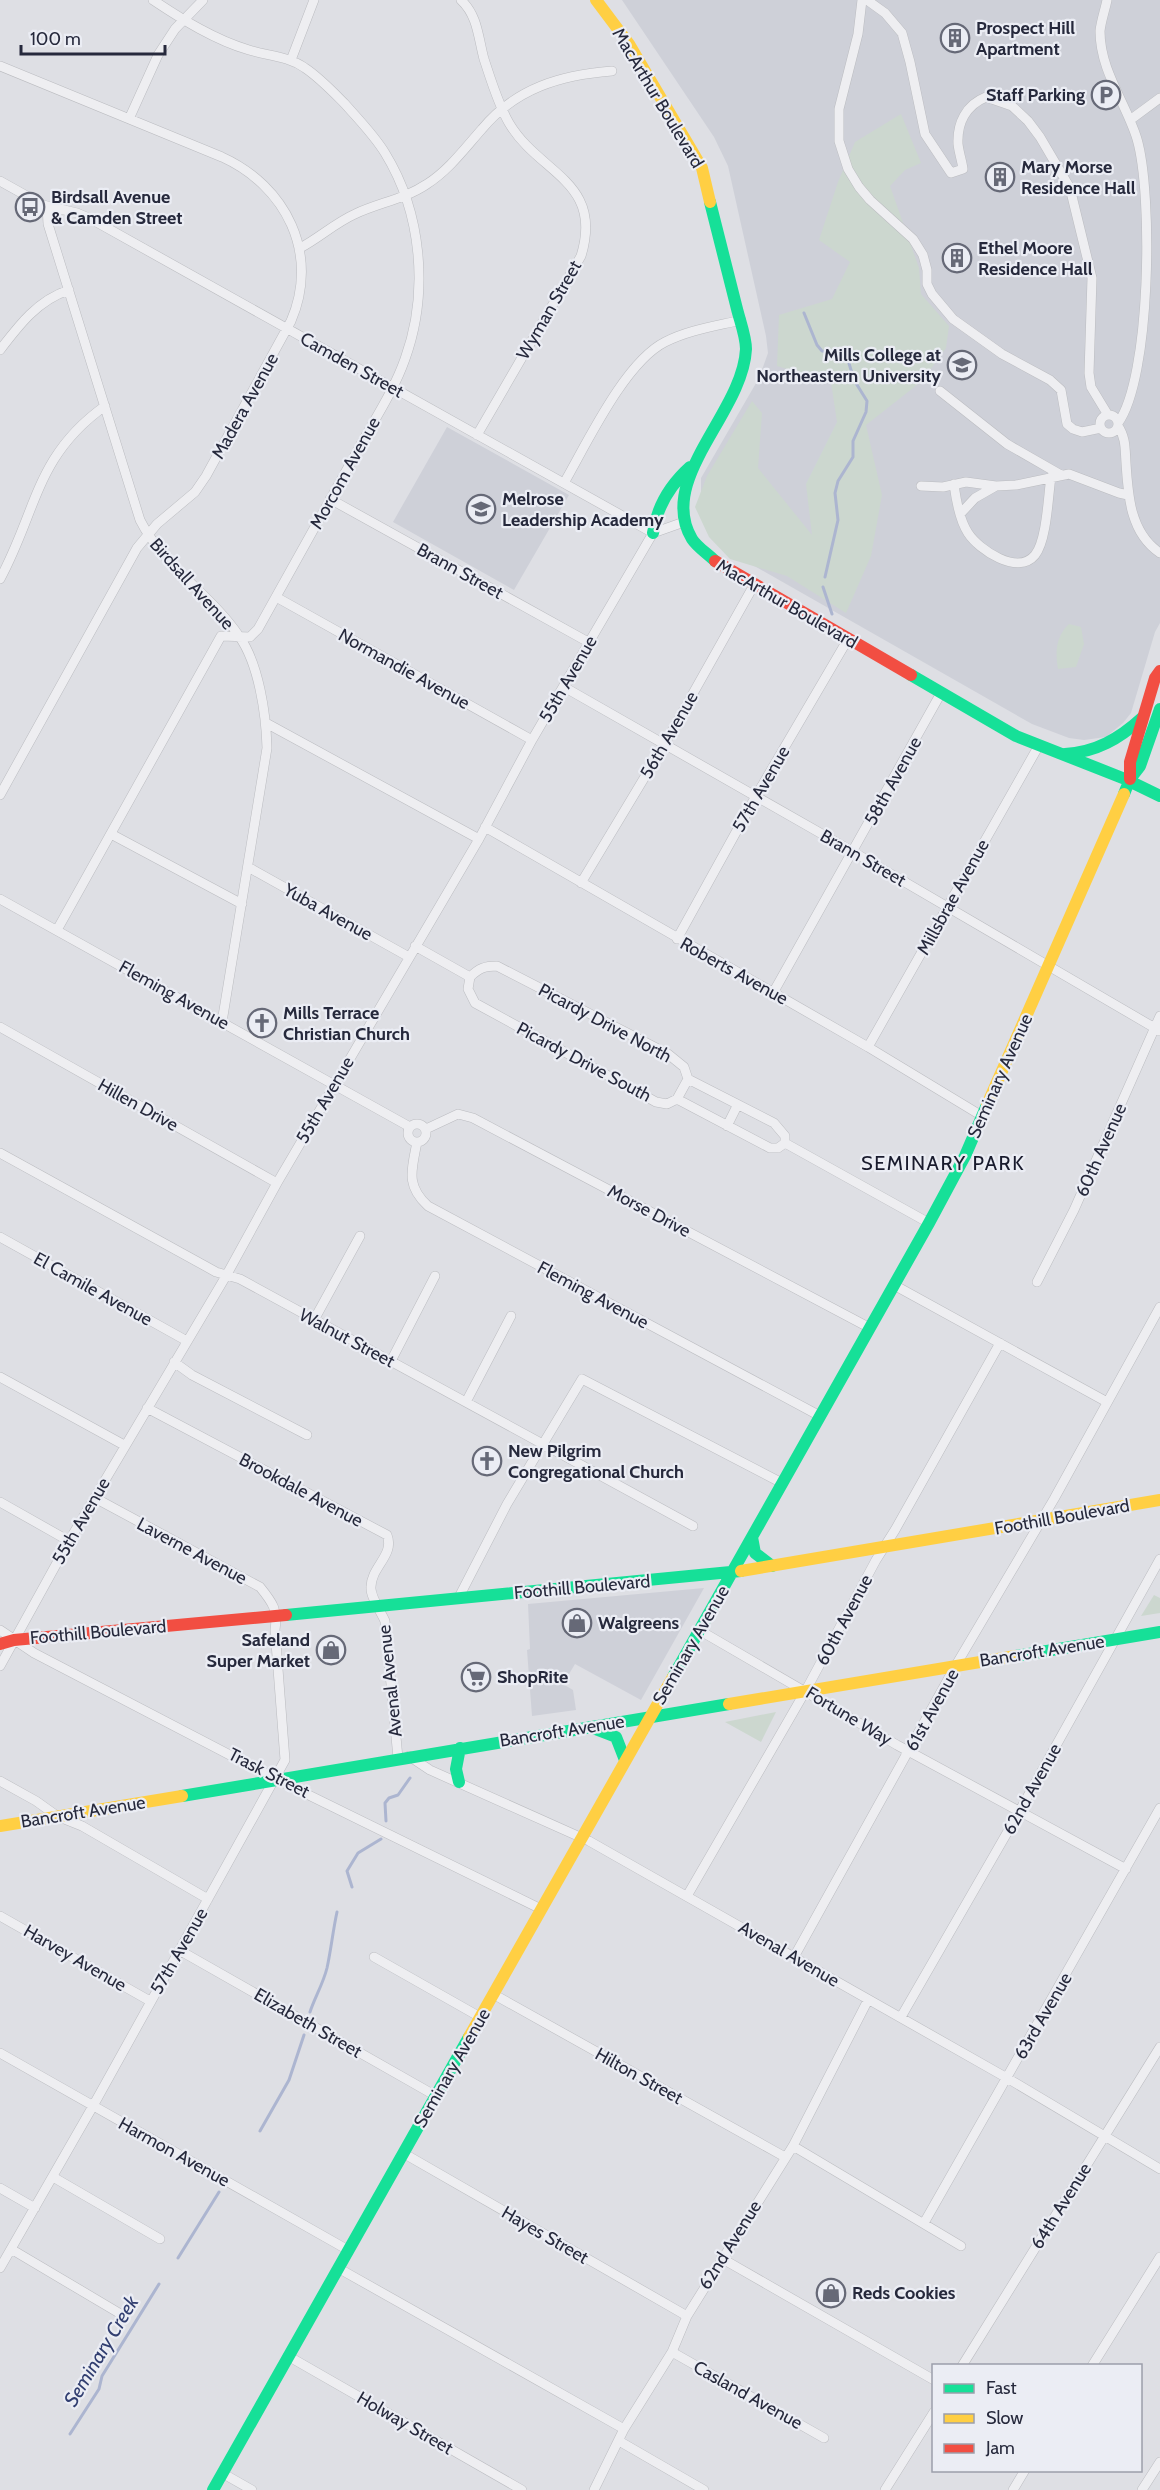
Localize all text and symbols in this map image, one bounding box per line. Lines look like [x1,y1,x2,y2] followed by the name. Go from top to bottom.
[976,17,1075,60] place label: Prospect Hill Apartment
[21,18,165,56] scale bar
[939,22,971,54] building icon: Prospect Hill Apartment
[608,24,708,172] street label: MacArthur Boulevard
[30,28,81,50] text: 100 m
[1090,79,1122,111] parking icon: Staff Parking
[986,84,1085,106] place label: Staff Parking
[1021,156,1136,199] place label: Mary Morse Residence Hall
[984,161,1016,193] building icon: Mary Morse Residence Hall
[51,186,182,229] place label: Birdsall Avenue & Camden Street
[14,191,46,223] bus stop icon: Birdsall Avenue & Camden Street
[978,237,1093,280] place label: Ethel Moore Residence Hall
[941,242,973,274] building icon: Ethel Moore Residence Hall
[512,257,586,363] street label: Wyman Street
[296,327,408,403] street label: Camden Street
[756,344,941,387] place label: Mills College at Northeastern University
[207,349,283,463] street label: Madera Avenue
[946,349,978,381] school or university icon: Mills College at Northeastern University
[305,413,385,533] street label: Morcom Avenue
[502,488,664,531] place label: Melrose Leadership Academy
[465,493,497,525] school or university icon: Melrose Leadership Academy
[145,534,239,634] street label: Birdsall Avenue
[413,538,507,604] street label: Brann Street
[713,555,861,653] street label: MacArthur Boulevard
[335,624,473,714] street label: Normandie Avenue
[534,632,602,726] street label: 55th Avenue
[635,688,703,782] street label: 56th Avenue
[860,733,926,829] street label: 58th Avenue
[728,742,794,836] street label: 57th Avenue
[816,825,910,891] street label: Brann Street
[912,835,994,959] street label: Millsbrae Avenue
[279,878,376,945] street label: Yuba Avenue
[676,932,792,1010] street label: Roberts Avenue
[115,956,233,1034] street label: Fleming Avenue
[535,979,675,1067] street label: Picardy Drive North
[283,1002,410,1045] place label: Mills Terrace Christian Church
[246,1007,278,1039] church icon: Mills Terrace Christian Church
[963,1010,1037,1142] street label: Seminary Avenue
[513,1017,655,1107] street label: Picardy Drive South
[291,1053,359,1147] street label: 55th Avenue
[94,1074,182,1136] street label: Hillen Drive
[1071,1100,1131,1200] street label: 60th Avenue
[861,1151,1025,1175] district label: SEMINARY PARK
[604,1180,694,1242] street label: Morse Drive
[30,1247,156,1331] street label: El Camile Avenue
[534,1257,652,1333] street label: Fleming Avenue
[295,1304,399,1372] street label: Walnut Street
[508,1440,684,1483] place label: New Pilgrim Congregational Church
[471,1445,503,1477] church icon: New Pilgrim Congregational Church
[235,1448,367,1532] street label: Brookdale Avenue
[47,1474,115,1568] street label: 55th Avenue
[993,1494,1131,1540] street label: Foothill Boulevard
[133,1513,251,1589] street label: Laverne Avenue
[513,1570,651,1604] street label: Foothill Boulevard
[811,1571,877,1669] street label: 60th Avenue
[648,1581,734,1709] street label: Seminary Avenue
[561,1607,593,1639] shop icon: Walgreens
[598,1612,680,1634] place label: Walgreens
[29,1615,167,1649] street label: Foothill Boulevard
[373,1624,407,1738] street label: Avenal Avenue
[207,1629,310,1672] place label: Safeland Super Market
[978,1630,1106,1672] street label: Bancroft Avenue
[315,1634,347,1666] shop icon: Safeland Super Market
[460,1661,492,1693] supermarket icon: ShopRite
[900,1665,964,1755] street label: 61st Avenue
[497,1666,568,1688] place label: ShopRite
[802,1682,896,1750] street label: Fortune Way
[498,1710,626,1752] street label: Bancroft Avenue
[998,1740,1066,1838] street label: 62nd Avenue
[225,1743,313,1803] street label: Trask Street
[19,1791,147,1833] street label: Bancroft Avenue
[146,1904,212,1998] street label: 57th Avenue
[735,1916,843,1992] street label: Avenal Avenue
[20,1920,130,1996] street label: Harvey Avenue
[1009,1969,1077,2063] street label: 63rd Avenue
[250,1983,366,2063] street label: Elizabeth Street
[409,2004,495,2132] street label: Seminary Avenue
[591,2043,687,2109] street label: Hilton Street
[115,2112,233,2192] street label: Harmon Avenue
[1026,2159,1096,2253] street label: 64th Avenue
[694,2196,766,2294] street label: 62nd Avenue
[498,2201,592,2269] street label: Hayes Street
[815,2277,847,2309] shop icon: Reds Cookies
[852,2282,956,2304] place label: Reds Cookies
[59,2290,144,2411] water label: Seminary Creek
[690,2356,806,2434] street label: Casland Avenue
[932,2364,1142,2472] legend
[986,2377,1017,2399] text: Fast
[353,2387,457,2459] street label: Holway Street
[986,2407,1023,2429] text: Slow
[985,2437,1015,2459] text: Jam

